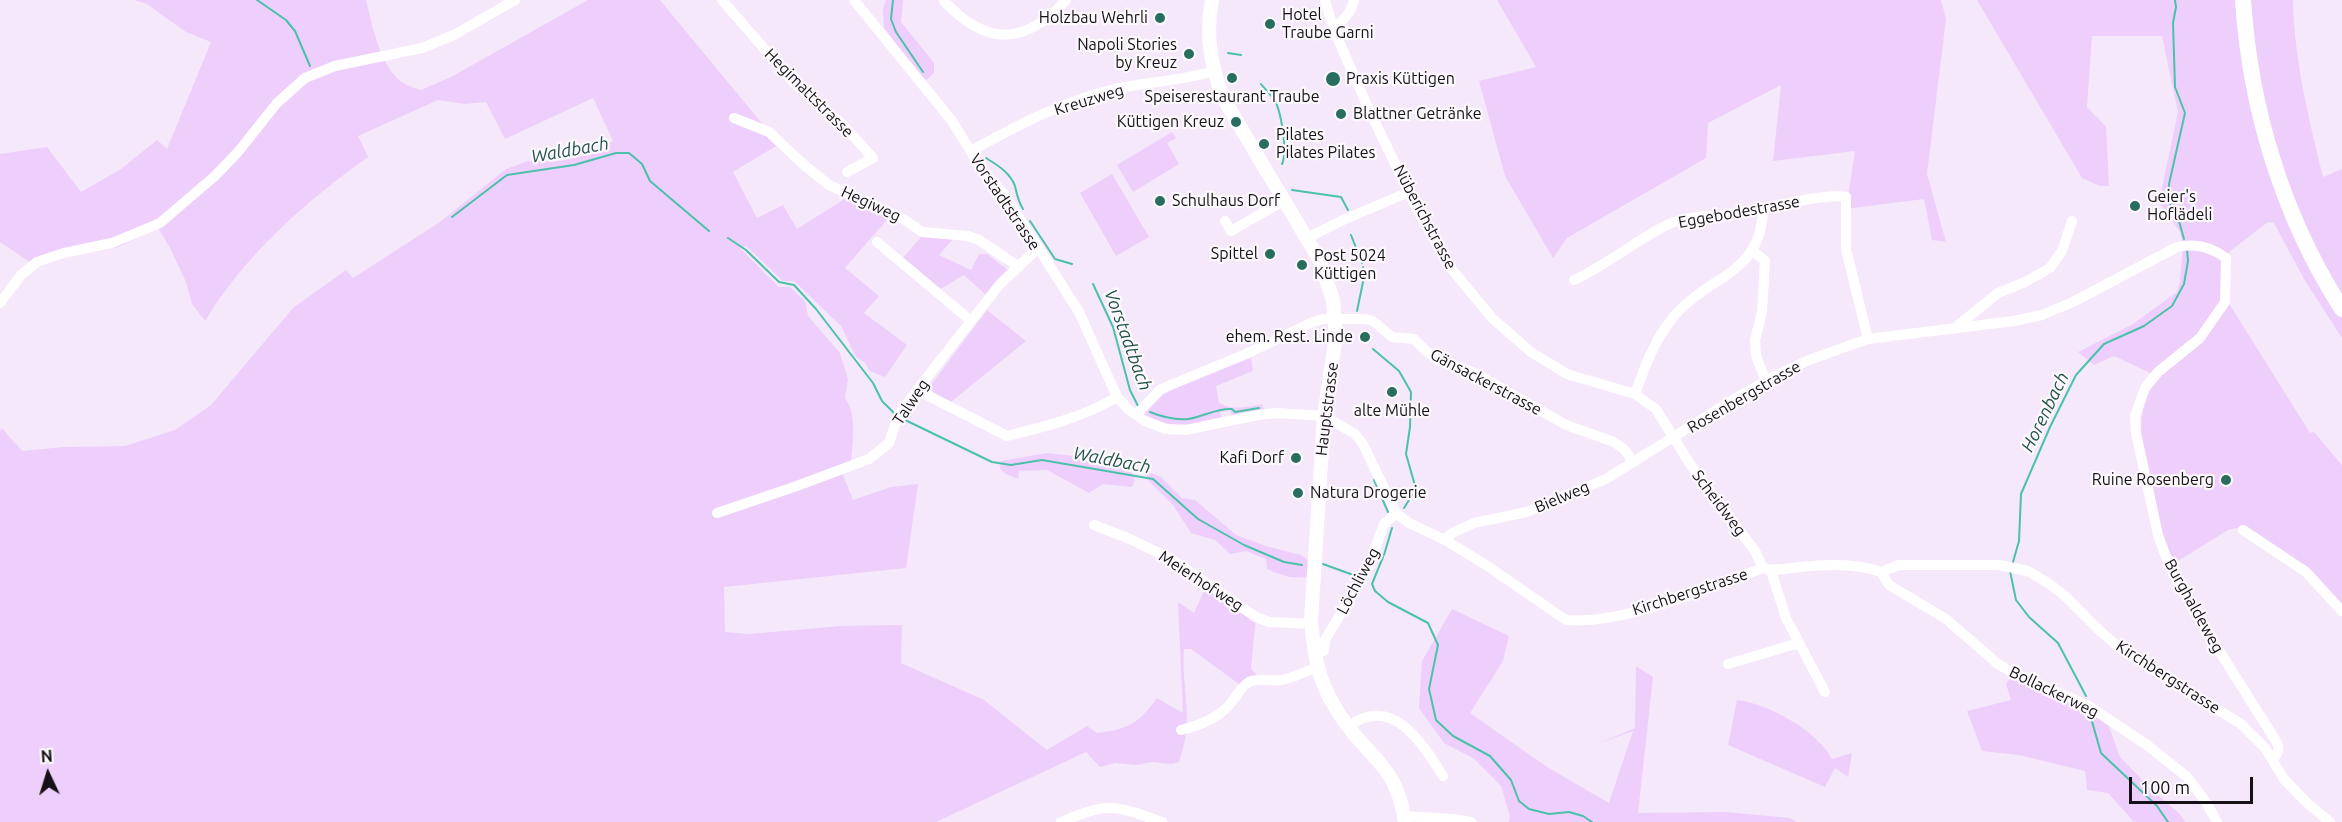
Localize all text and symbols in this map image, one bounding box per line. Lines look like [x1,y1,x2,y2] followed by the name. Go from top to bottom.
[1282,5,1374,43] place label: Hotel Traube Garni
[1039,8,1148,28] place label: Holzbau Wehrli
[1153,11,1167,25] marker: Holzbau Wehrli
[1263,17,1277,31] marker: Hotel Traube Garni
[1077,35,1177,73] place label: Napoli Stories by Kreuz
[761,45,857,141] street label: Hegimattstrasse
[1182,47,1196,61] marker: Napoli Stories by Kreuz
[1346,69,1455,89] place label: Praxis Küttigen
[1324,70,1342,88] marker: Praxis Küttigen
[1225,71,1239,85] marker: Speiserestaurant Traube
[1052,80,1126,120] street label: Kreuzweg
[1145,87,1319,107] place label: Speiserestaurant Traube
[1353,104,1482,124] place label: Blattner Getränke
[1334,107,1348,121] marker: Blattner Getränke
[1117,112,1224,132] place label: Küttigen Kreuz
[1229,115,1243,129] marker: Küttigen Kreuz
[1276,125,1376,163] place label: Pilates Pilates Pilates
[530,133,610,167] water label: Waldbach
[1257,137,1271,151] marker: Pilates Pilates Pilates
[966,150,1044,254] street label: Vorstadtstrasse
[1389,162,1461,272] street label: Nüberichstrasse
[838,182,904,226] street label: Hegiweg
[2147,187,2212,225] place label: Geier's Hoflädeli
[1172,191,1280,211] place label: Schulhaus Dorf
[1677,192,1801,232] street label: Eggebodestrasse
[1153,194,1167,208] marker: Schulhaus Dorf
[2128,199,2142,213] marker: Geier's Hoflädeli
[1211,244,1258,264] place label: Spittel
[1314,246,1386,284] place label: Post 5024 Küttigen
[1263,247,1277,261] marker: Spittel
[1295,258,1309,272] marker: Post 5024 Küttigen
[1100,286,1156,394] water label: Vorstadtbach
[1226,327,1353,347] place label: ehem. Rest. Linde
[1358,330,1372,344] marker: ehem. Rest. Linde
[1427,345,1545,419] street label: Gänsackerstrasse
[1684,357,1804,437] street label: Rosenbergstrasse
[1312,361,1342,457] street label: Hauptstrasse
[2017,369,2073,455] water label: Horenbach
[889,375,933,429] street label: Talweg
[1385,385,1399,399] marker: alte Mühle
[1354,401,1430,421] place label: alte Mühle
[1072,442,1152,478] water label: Waldbach
[1220,448,1284,468] place label: Kafi Dorf
[1289,451,1303,465] marker: Kafi Dorf
[1688,466,1750,540] street label: Scheidweg
[2092,470,2214,490] place label: Ruine Rosenberg
[2219,473,2233,487] marker: Ruine Rosenberg
[1532,477,1592,517] street label: Bielweg
[1310,483,1427,503] place label: Natura Drogerie
[1291,486,1305,500] marker: Natura Drogerie
[1332,544,1384,618] street label: Löchliweg
[1155,547,1247,615] street label: Meierhofweg
[2160,556,2228,656] street label: Burghaldeweg
[1630,564,1750,620] street label: Kirchbergstrasse
[2112,636,2224,718] street label: Kirchbergstrasse
[2006,662,2102,722] street label: Bollackerweg
[18,744,78,804] north arrow
[40,747,53,765] text: N
[2132,765,2256,803] scale bar
[2140,777,2190,797] text: 100 m

